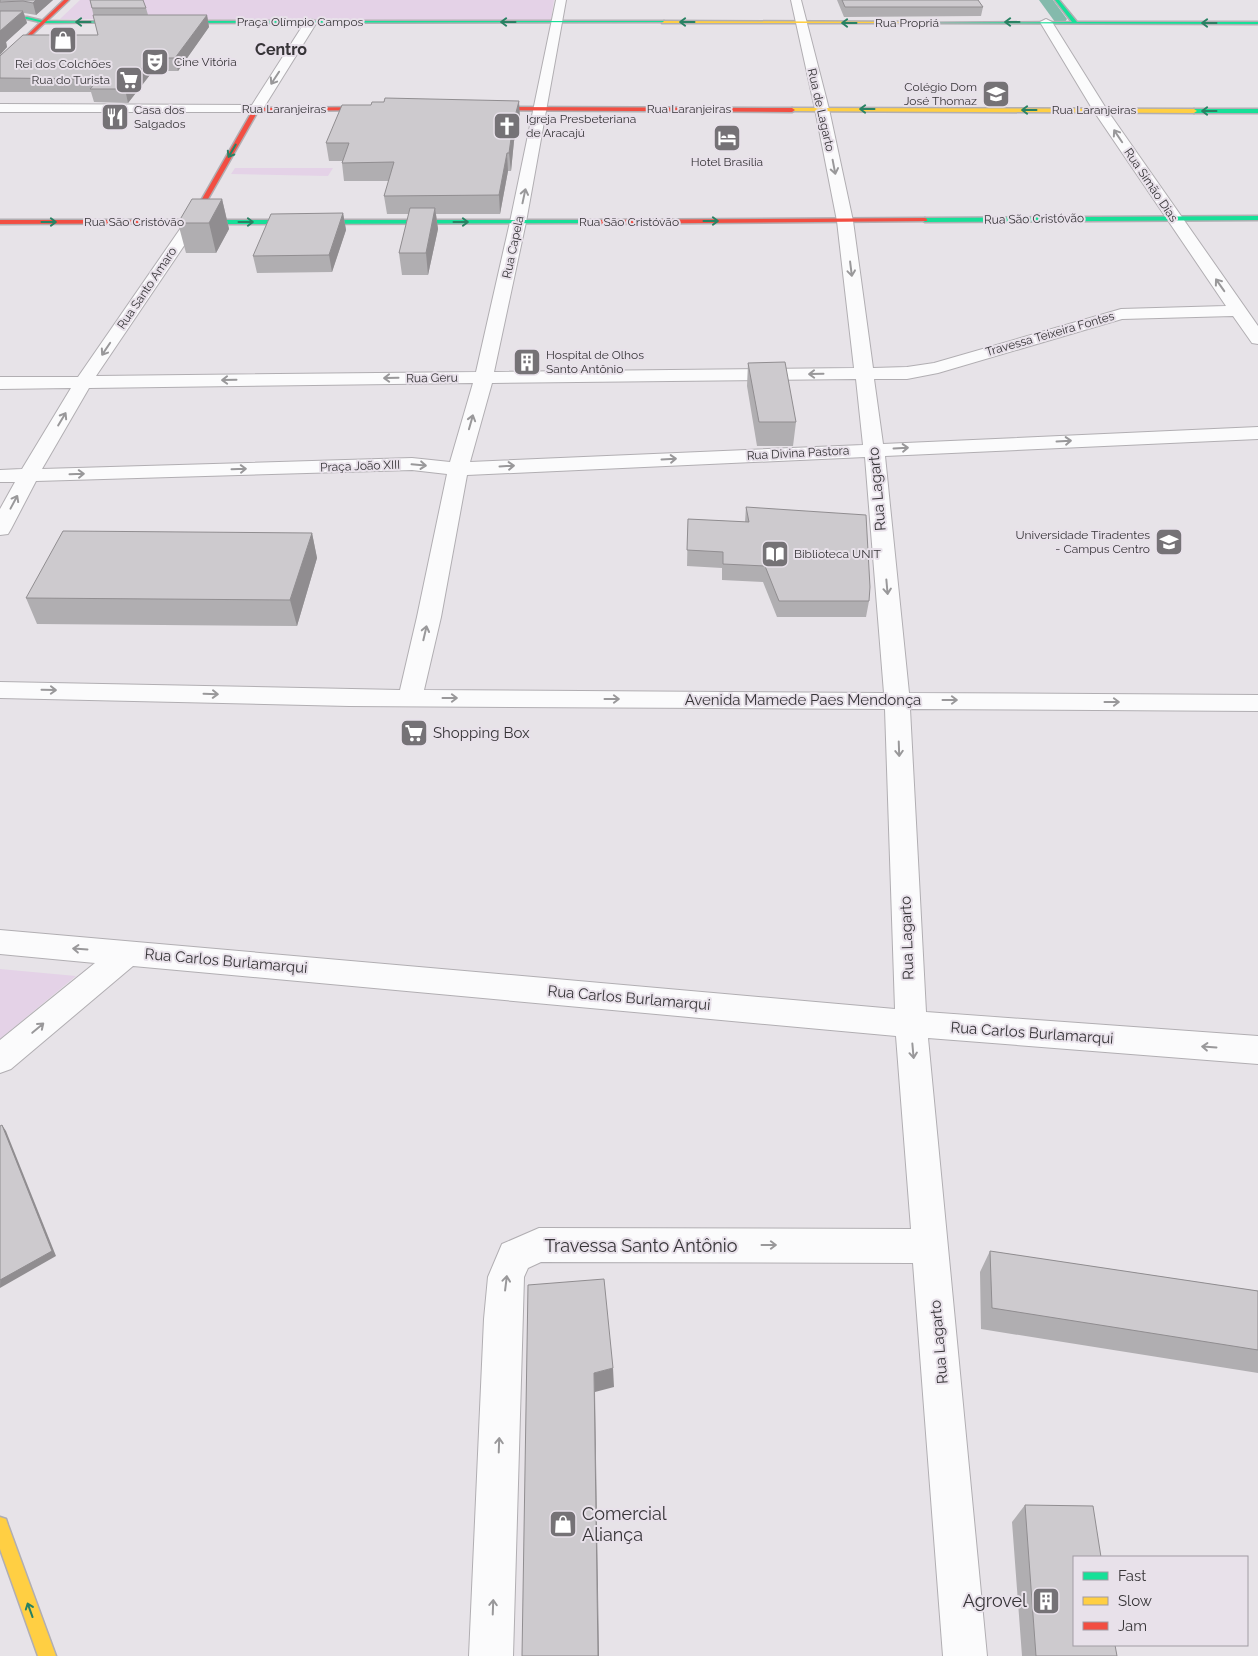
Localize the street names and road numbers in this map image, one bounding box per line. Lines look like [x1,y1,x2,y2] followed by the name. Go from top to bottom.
[237,15,364,29] street label: Praça Olímpio Campos
[875,16,939,30] street label: Rua Propriá
[805,67,837,153] street label: Rua de Lagarto
[242,102,327,116] street label: Rua Laranjeiras
[647,102,732,116] street label: Rua Laranjeiras
[1052,103,1137,117] street label: Rua Laranjeiras
[1121,146,1181,225] street label: Rua Simão Dias
[984,211,1084,227] street label: Rua São Cristóvão
[500,214,526,280] street label: Rua Capela
[84,215,184,229] street label: Rua São Cristóvão
[579,215,679,229] street label: Rua São Cristóvão
[114,244,180,332] street label: Rua Santo Amaro
[984,309,1116,359] street label: Travessa Teixeira Fontes
[406,371,458,385] street label: Rua Geru
[746,443,850,463] street label: Rua Divina Pastora
[864,446,890,532] street label: Rua Lagarto
[320,458,400,474] street label: Praça João XIII
[685,691,921,709] street label: Avenida Mamede Paes Mendonça
[897,896,917,980] street label: Rua Lagarto
[144,945,308,977] street label: Rua Carlos Burlamarqui
[547,982,711,1014] street label: Rua Carlos Burlamarqui
[950,1018,1114,1048] street label: Rua Carlos Burlamarqui
[545,1235,738,1256] street label: Travessa Santo Antônio
[926,1299,952,1385] street label: Rua Lagarto

